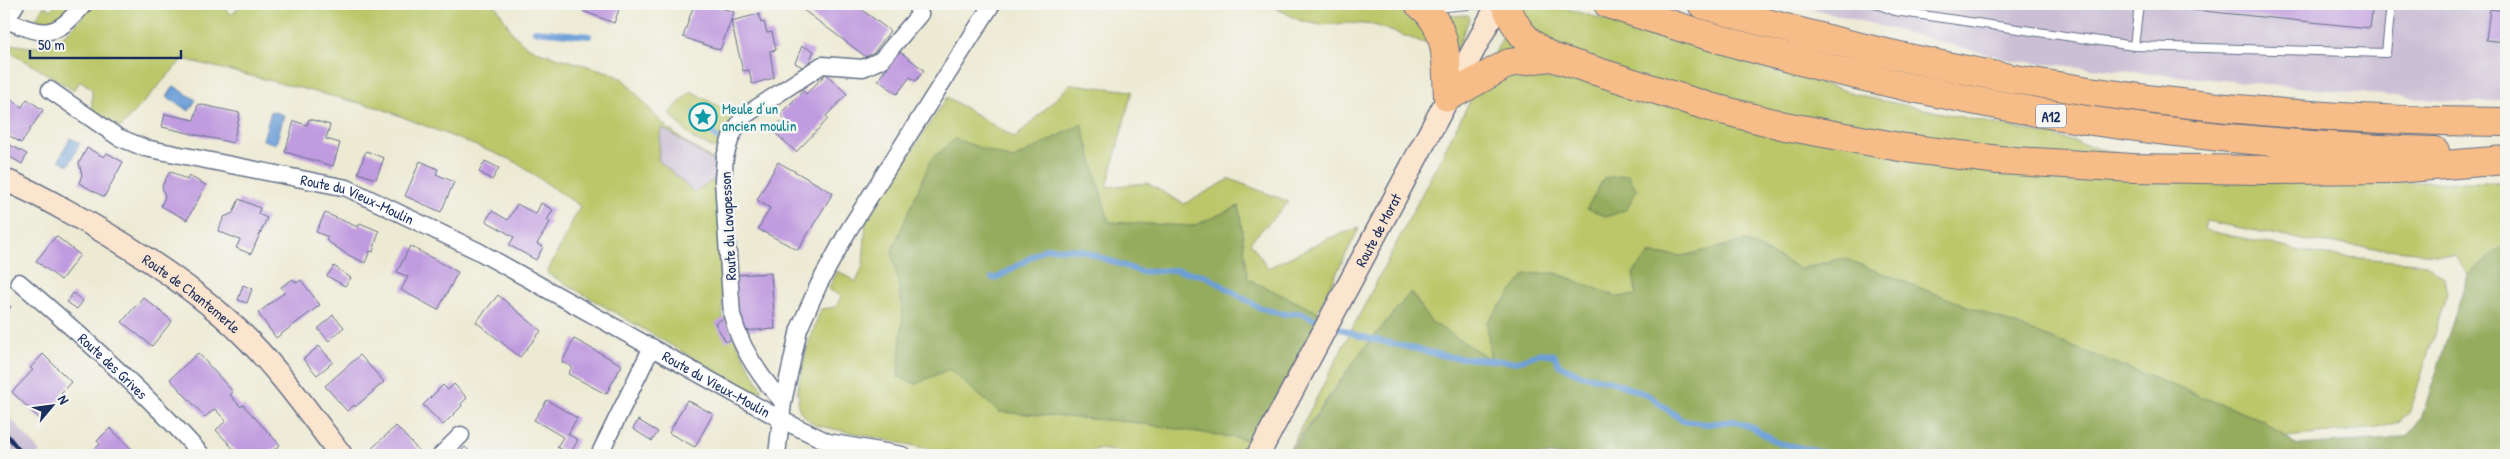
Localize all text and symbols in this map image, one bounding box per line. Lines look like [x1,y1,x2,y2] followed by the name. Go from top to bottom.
[30,28,181,60] scale bar
[38,34,65,55] text: 50 m
[722,98,797,136] place label: Meule d’un ancien moulin
[688,102,718,132] place icon: Meule d’un ancien moulin
[2036,104,2066,128] road number: A12
[299,169,418,229] street label: Route du Vieux-Moulin
[715,171,741,281] street label: Route du Lavapesson
[1350,189,1406,270] street label: Route de Morat
[139,249,246,338] street label: Route de Chantemerle
[74,328,153,404] street label: Route des Grives
[659,345,775,422] street label: Route du Vieux-Moulin
[28,382,78,432] north arrow
[54,392,74,408] text: N

